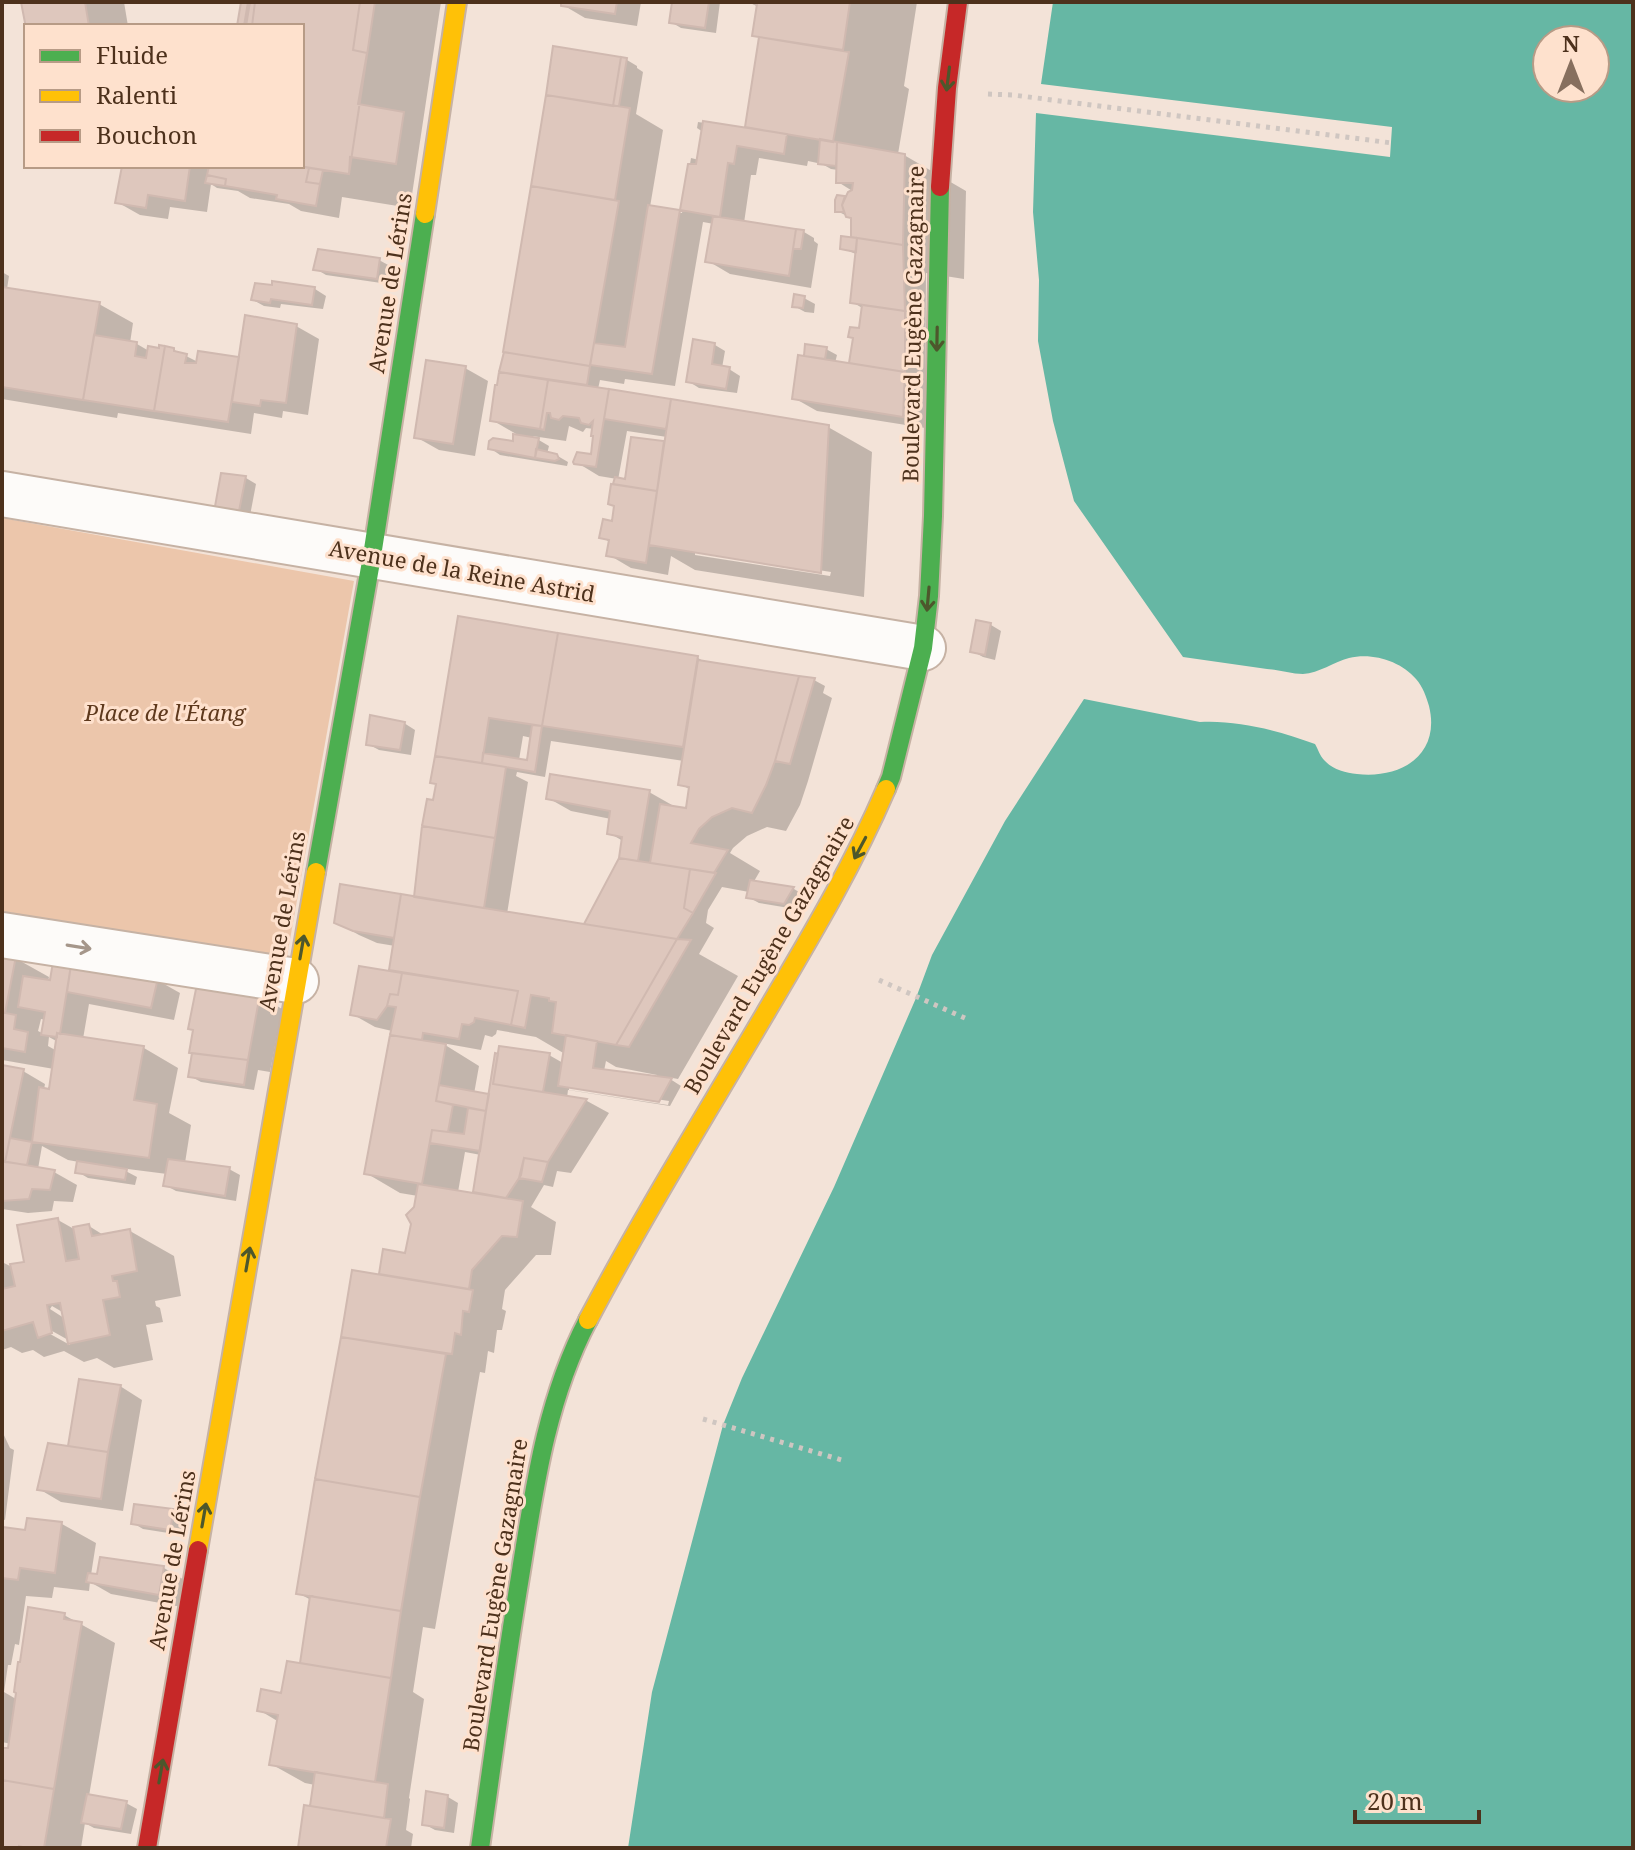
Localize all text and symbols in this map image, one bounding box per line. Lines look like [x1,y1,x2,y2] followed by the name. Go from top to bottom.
[24,24,304,168] legend
[1531,24,1611,104] north arrow
[1562,28,1580,58] text: N
[96,38,168,71] text: Fluide
[941,65,956,92] one-way arrow
[96,78,177,111] text: Ralenti
[96,118,197,151] text: Bouchon
[894,165,930,483] street label: Boulevard Eugène Gazagnaire
[360,190,418,375] street label: Avenue de Lérins
[929,325,944,352] one-way arrow
[327,532,598,608] street label: Avenue de la Reine Astrid
[920,585,935,612] one-way arrow
[83,697,247,727] park label: Place de l'Étang
[676,810,860,1099] street label: Boulevard Eugène Gazagnaire
[250,828,312,1013] street label: Avenue de Lérins
[851,836,867,859] one-way arrow
[295,935,310,960] one-way arrow
[66,940,91,955] one-way arrow
[242,1246,257,1272] one-way arrow
[454,1436,534,1754] street label: Boulevard Eugène Gazagnaire
[140,1467,202,1652] street label: Avenue de Lérins
[198,1503,213,1528] one-way arrow
[154,1759,169,1784] one-way arrow
[1355,1774,1479,1824] scale bar
[1367,1784,1423,1817] text: 20 m

